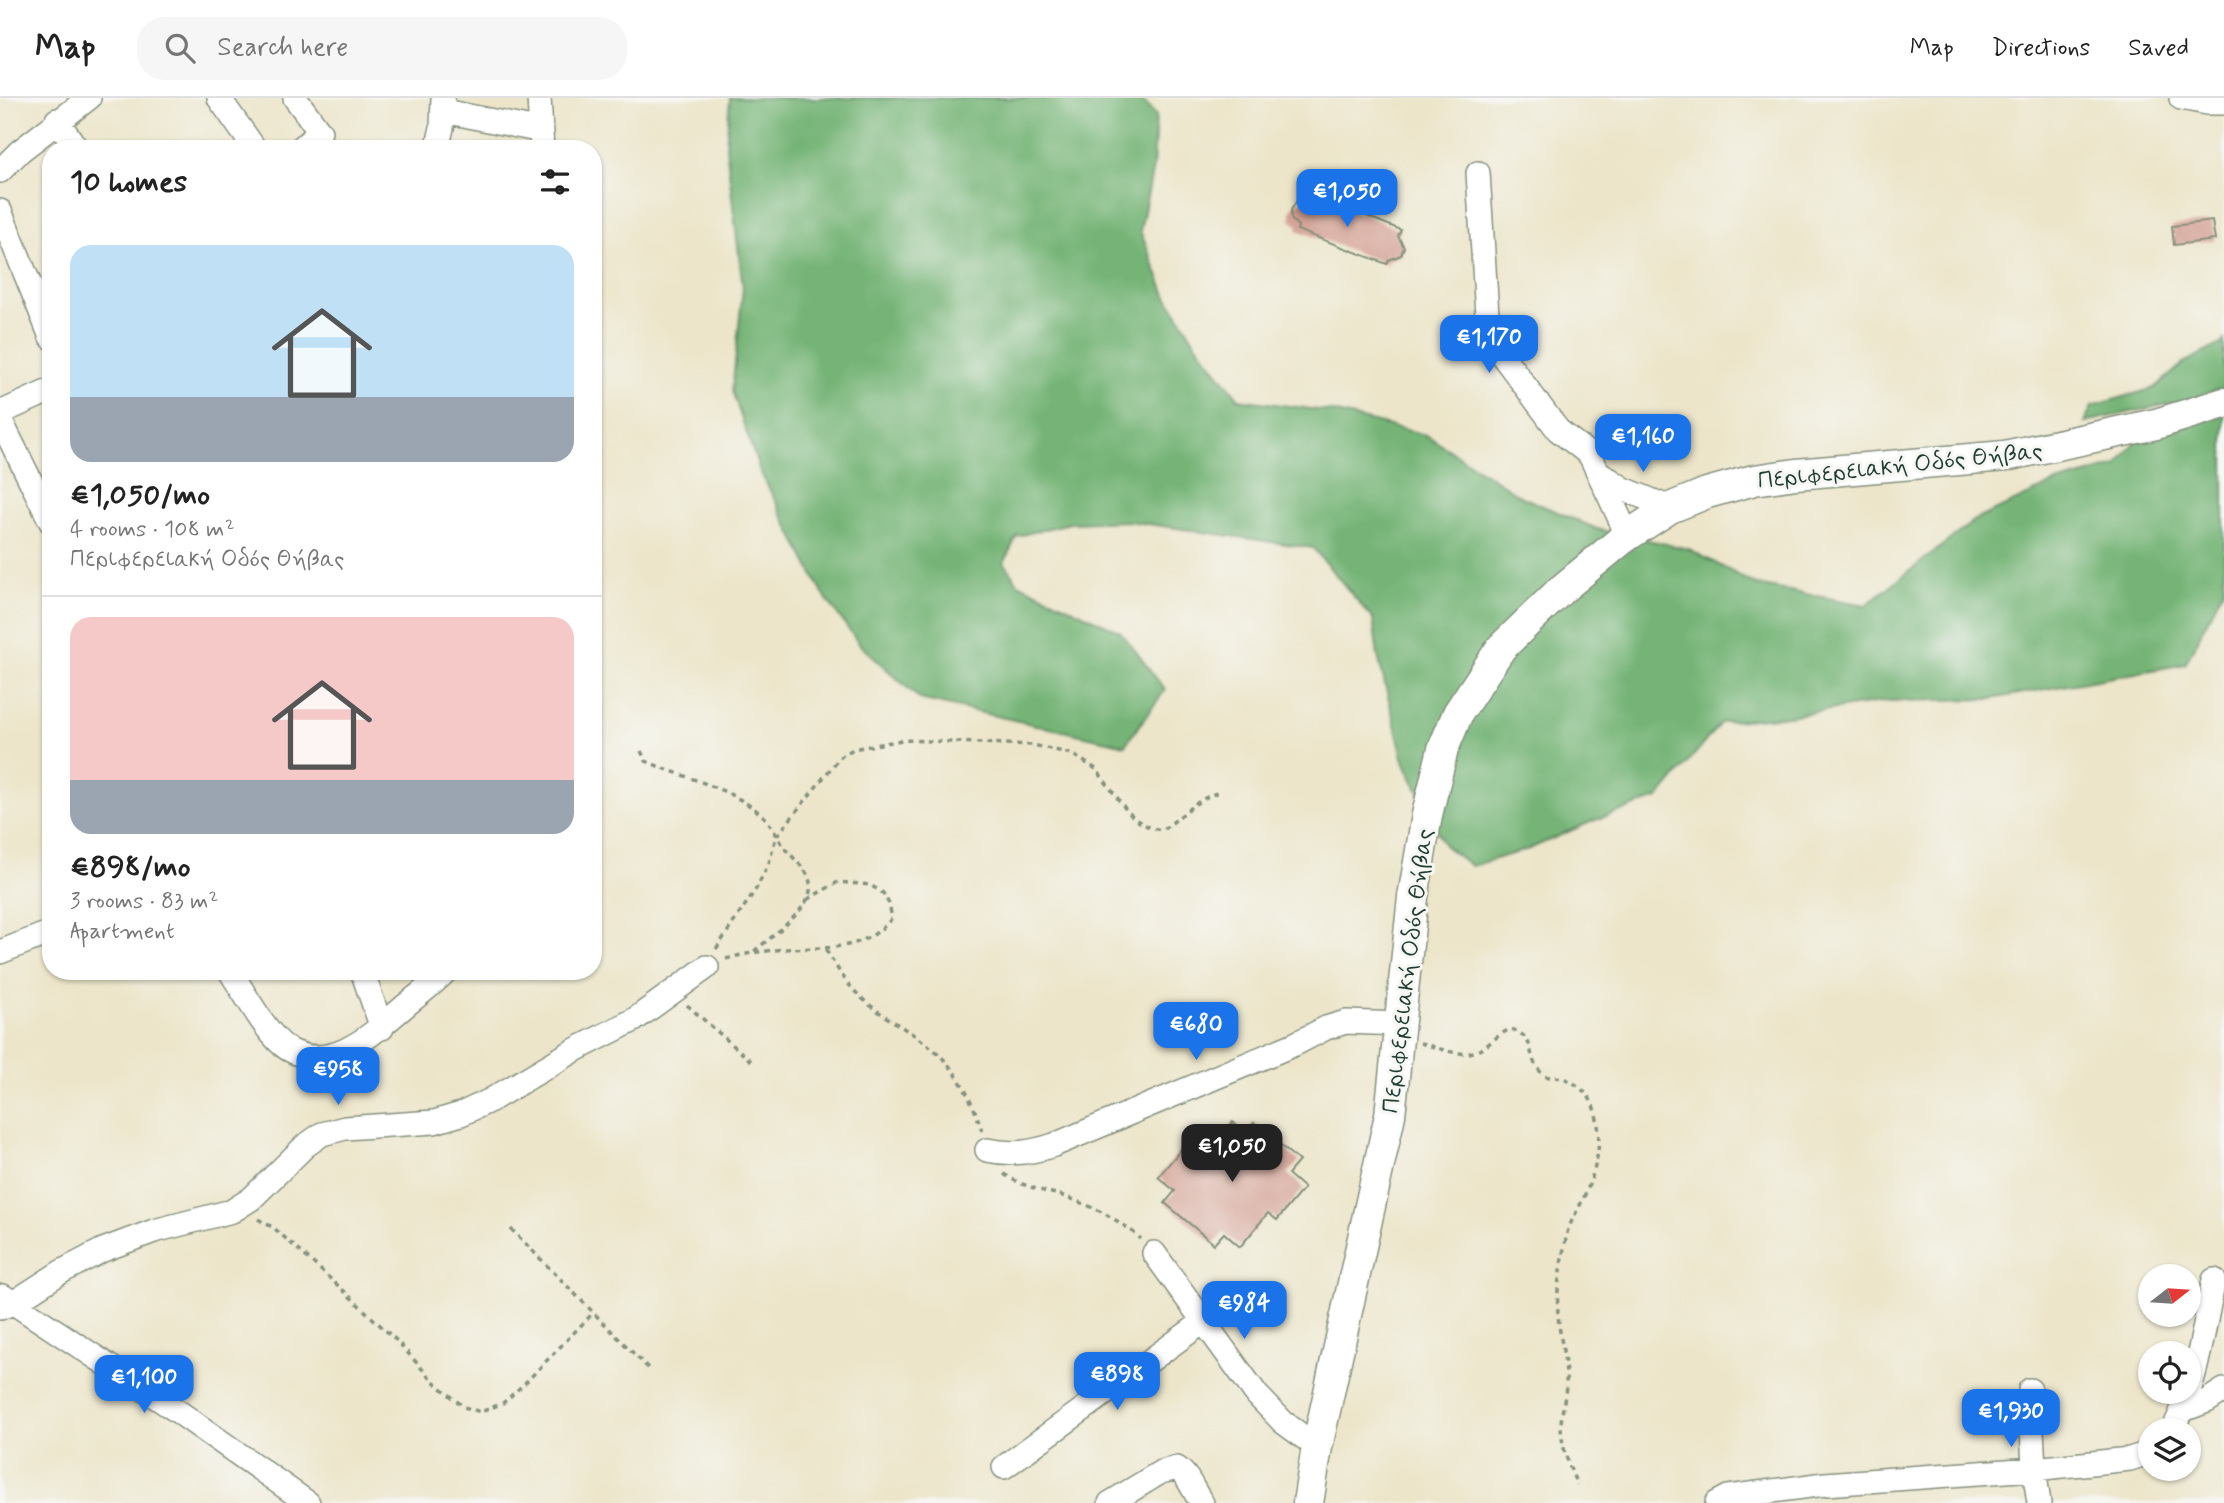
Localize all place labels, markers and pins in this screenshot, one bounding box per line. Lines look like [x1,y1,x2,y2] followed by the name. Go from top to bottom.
[1290,170,1404,229] pin: €1,050
[1432,316,1546,375] pin: €1,170
[1586,414,1700,474] pin: €1,160
[1155,1002,1237,1062] pin: €680
[297,1048,379,1107] pin: €958
[1175,1124,1289,1184] pin: €1,050
[1203,1282,1285,1341] pin: €984
[1076,1352,1158,1412] pin: €898
[87,1356,201,1415] pin: €1,100
[1954,1390,2068,1449] pin: €1,930

